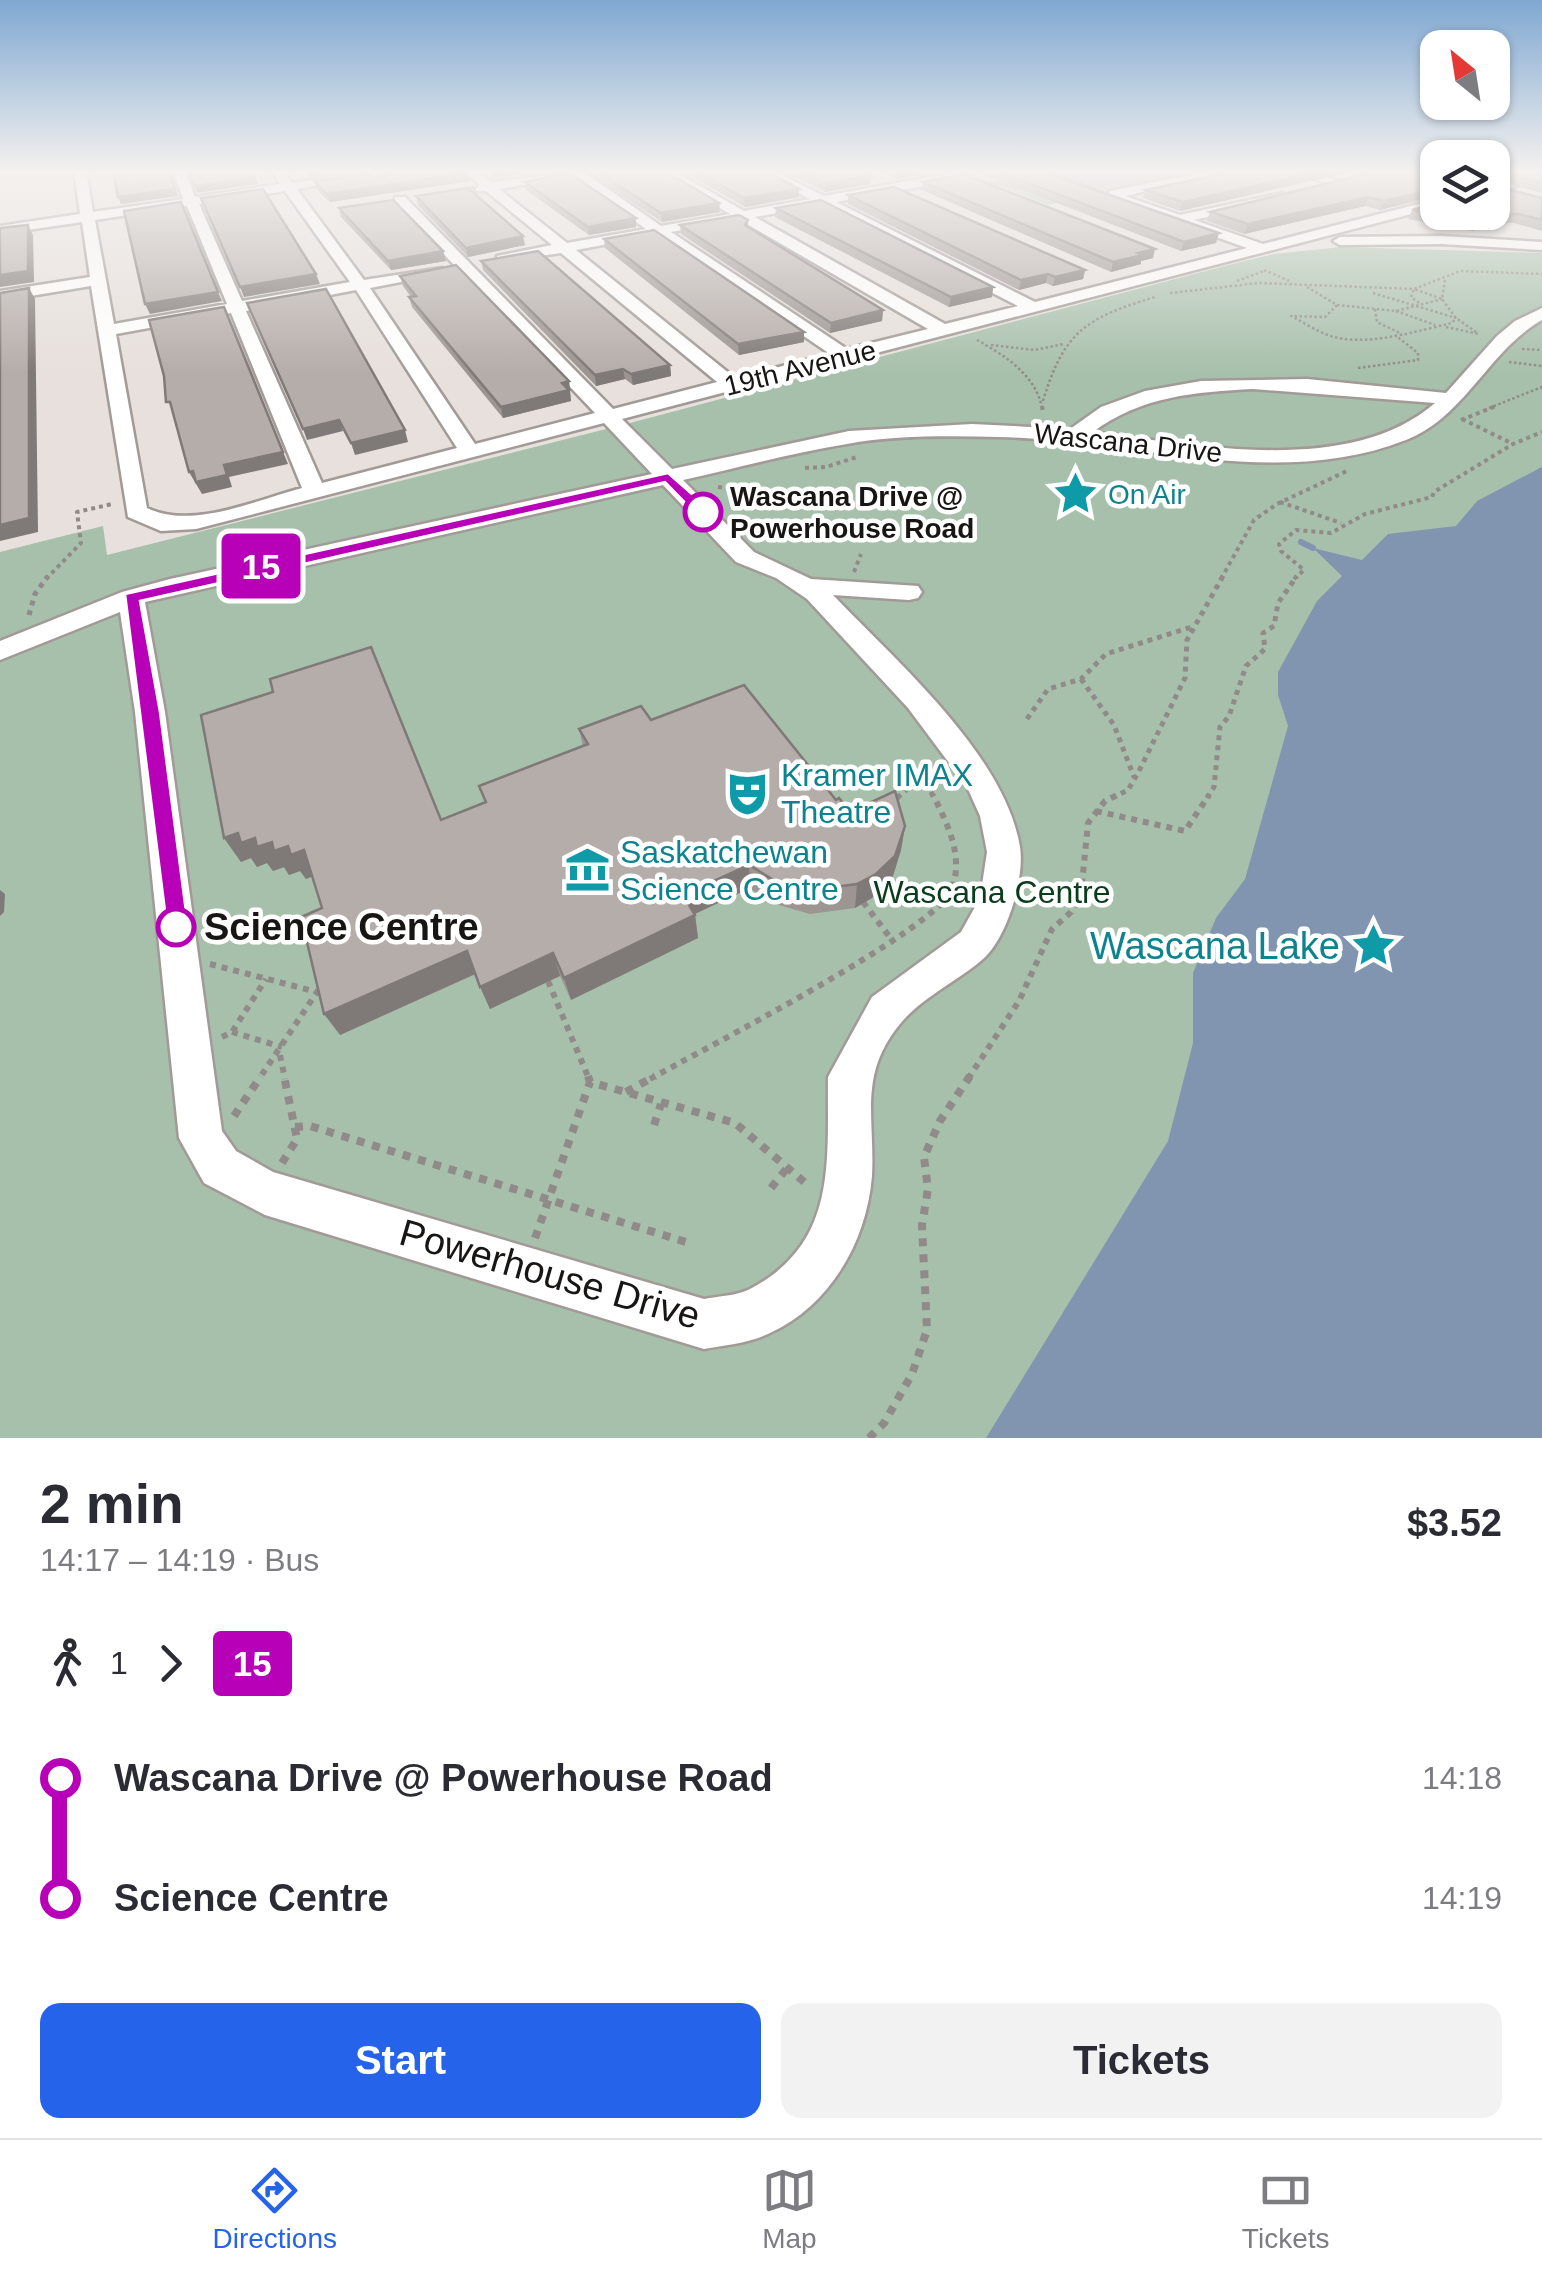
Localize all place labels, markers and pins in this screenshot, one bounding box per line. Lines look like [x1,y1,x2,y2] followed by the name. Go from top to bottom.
[1051,470,1099,518] place icon: On Air
[1108,479,1186,510] place label: On Air
[730,481,974,544] place label: Wascana Drive @ Powerhouse Road
[684,493,722,531] marker: Wascana Drive @ Powerhouse Road
[781,757,973,830] place label: Kramer IMAX Theatre
[724,769,772,817] theatre icon: Kramer IMAX Theatre
[620,834,839,907] place label: Saskatchewan Science Centre
[563,846,611,894] museum icon: Saskatchewan Science Centre
[204,906,479,948] place label: Science Centre
[157,908,195,946] marker: Science Centre
[1349,922,1397,970] place icon: Wascana Lake
[1090,925,1340,967] place label: Wascana Lake

